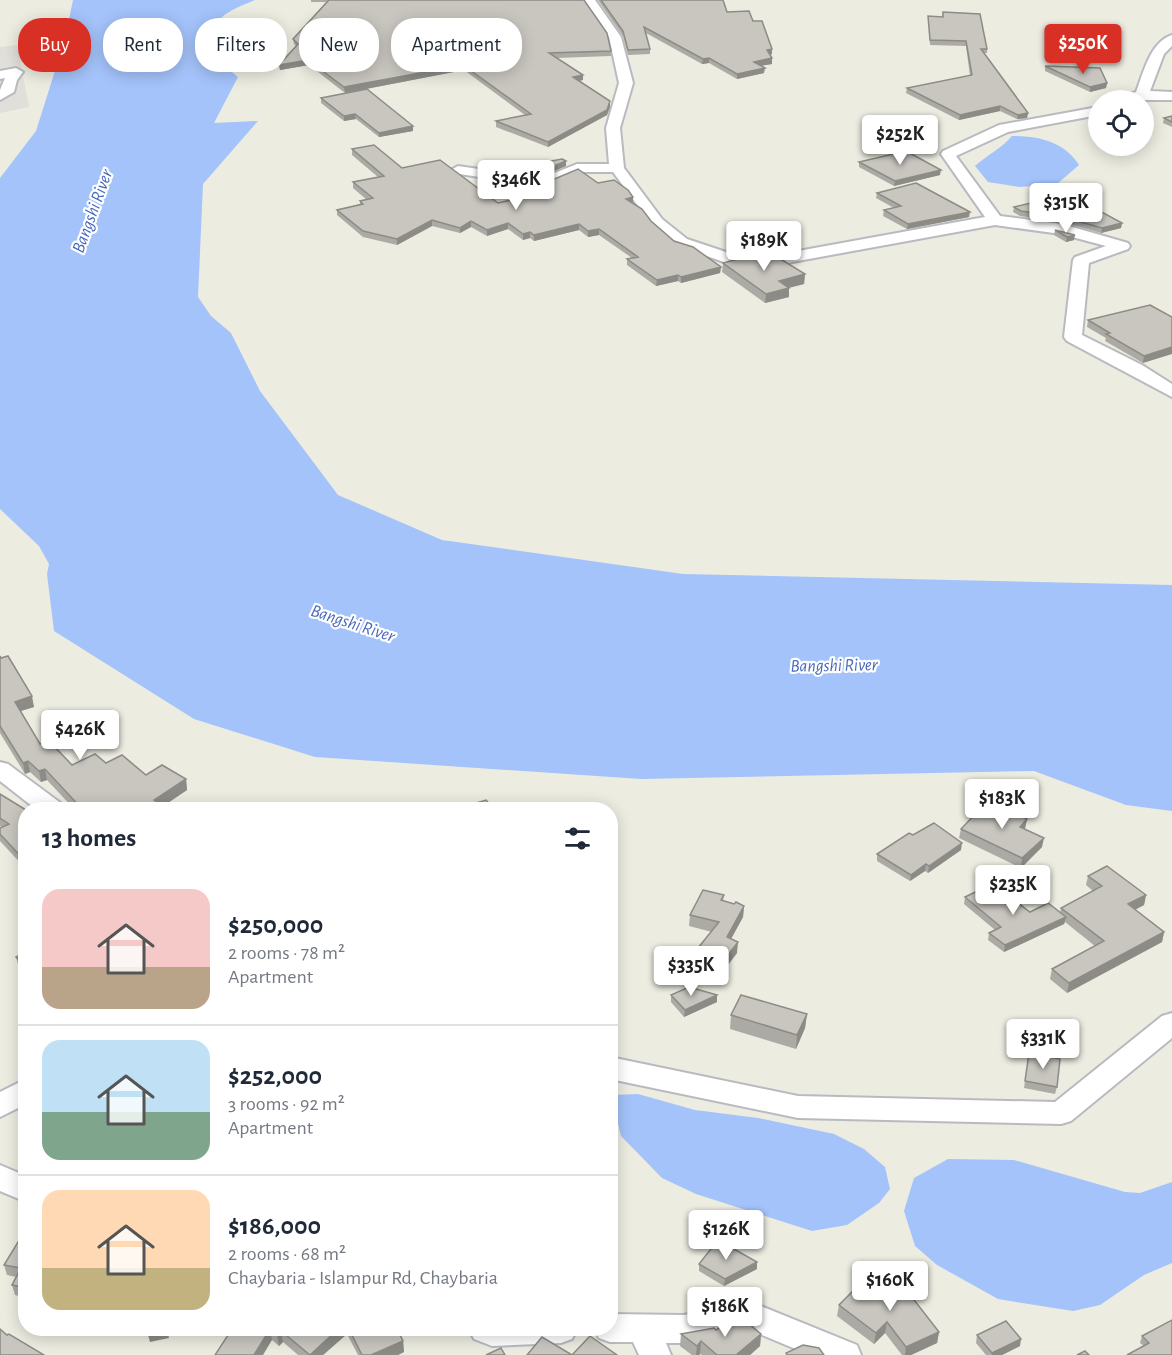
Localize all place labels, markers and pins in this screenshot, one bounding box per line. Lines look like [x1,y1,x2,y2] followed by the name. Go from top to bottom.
[1041,24,1125,75] pin: $250K
[858,115,942,166] pin: $252K
[474,160,558,211] pin: $346K
[1024,183,1108,234] pin: $315K
[722,221,806,272] pin: $189K
[38,710,122,761] pin: $426K
[960,779,1044,830] pin: $183K
[971,865,1055,916] pin: $235K
[649,946,733,997] pin: $335K
[1001,1019,1085,1070] pin: $331K
[684,1210,768,1261] pin: $126K
[848,1261,932,1312] pin: $160K
[683,1287,767,1338] pin: $186K

